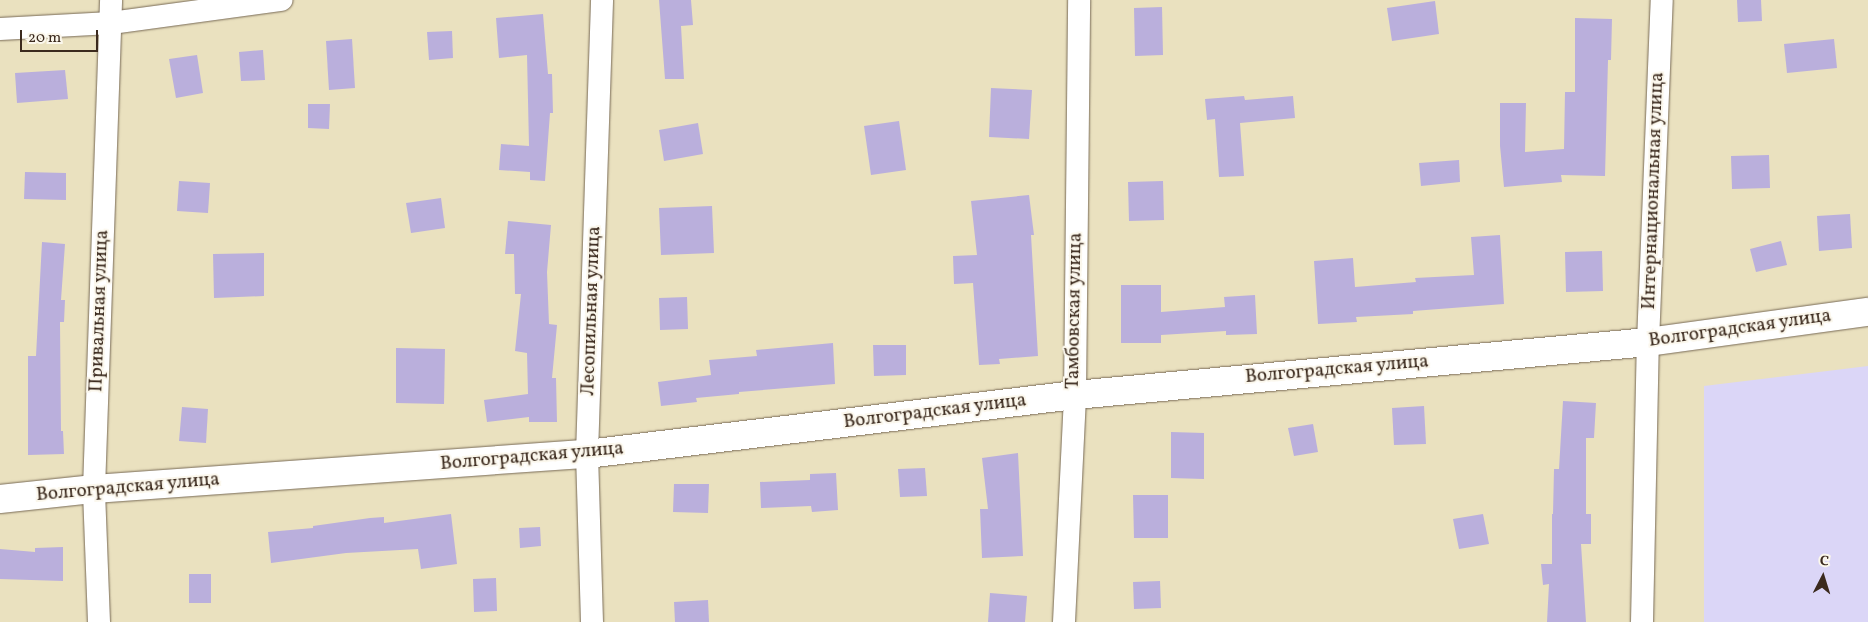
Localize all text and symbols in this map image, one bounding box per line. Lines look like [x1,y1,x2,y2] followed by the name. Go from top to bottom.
[22,20,100,52] scale bar
[28,28,61,49] text: 20 m
[1638,72,1670,310] street label: Интернациональная улица
[578,226,606,396] street label: Лесопильная улица
[86,229,114,393] street label: Привальная улица
[1062,232,1088,390] street label: Тамбовская улица
[1647,305,1833,353] street label: Волгоградская улица
[1244,351,1430,389] street label: Волгоградская улица
[842,389,1028,435] street label: Волгоградская улица
[439,438,625,476] street label: Волгоградская улица
[35,469,221,507] street label: Волгоградская улица
[1798,552,1848,602] north arrow
[1819,552,1830,571] text: С

